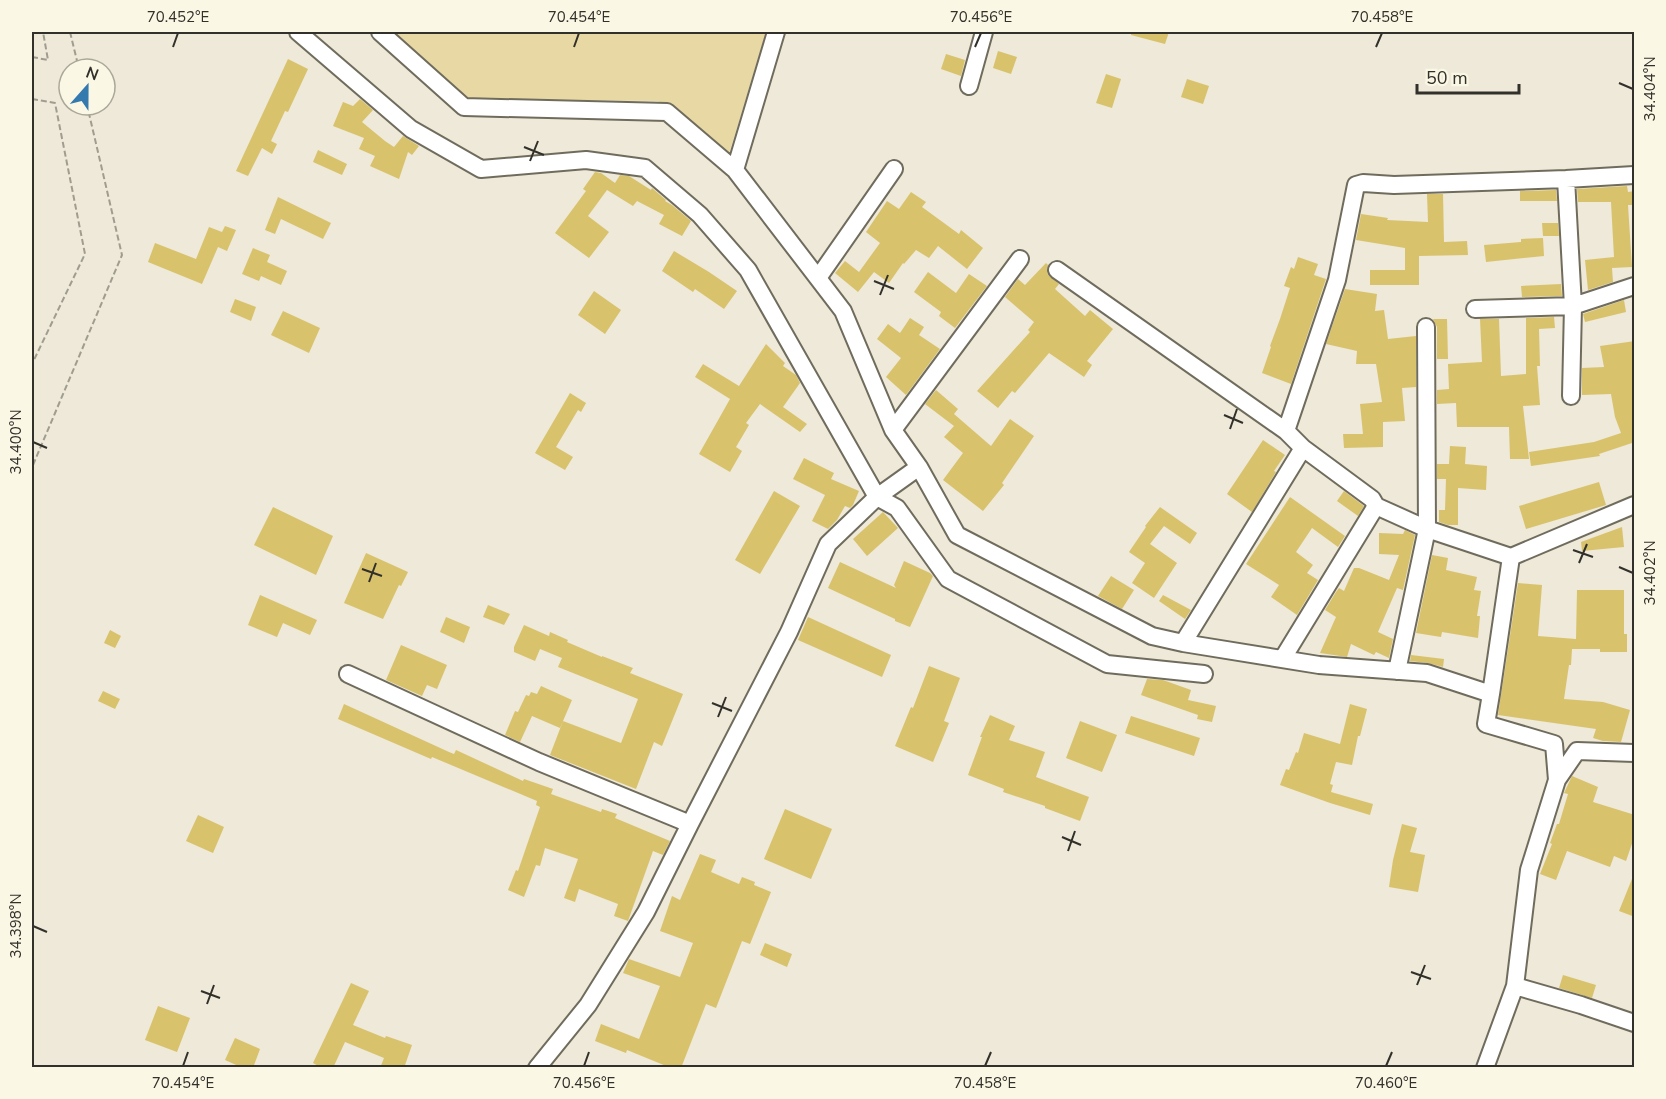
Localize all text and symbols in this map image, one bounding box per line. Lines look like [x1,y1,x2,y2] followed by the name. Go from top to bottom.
[147,7,209,27] text: 70.452°E
[548,7,610,27] text: 70.454°E
[950,7,1012,27] text: 70.456°E
[1351,7,1413,27] text: 70.458°E
[1640,56,1660,122] text: 34.404°N
[57,57,117,117] north arrow
[1417,57,1519,95] scale bar
[82,62,102,86] text: N
[1426,66,1468,90] text: 50 m
[6,409,26,475] text: 34.400°N
[1640,540,1660,606] text: 34.402°N
[6,893,26,959] text: 34.398°N
[152,1073,214,1093] text: 70.454°E
[553,1073,615,1093] text: 70.456°E
[954,1073,1016,1093] text: 70.458°E
[1355,1073,1417,1093] text: 70.460°E

